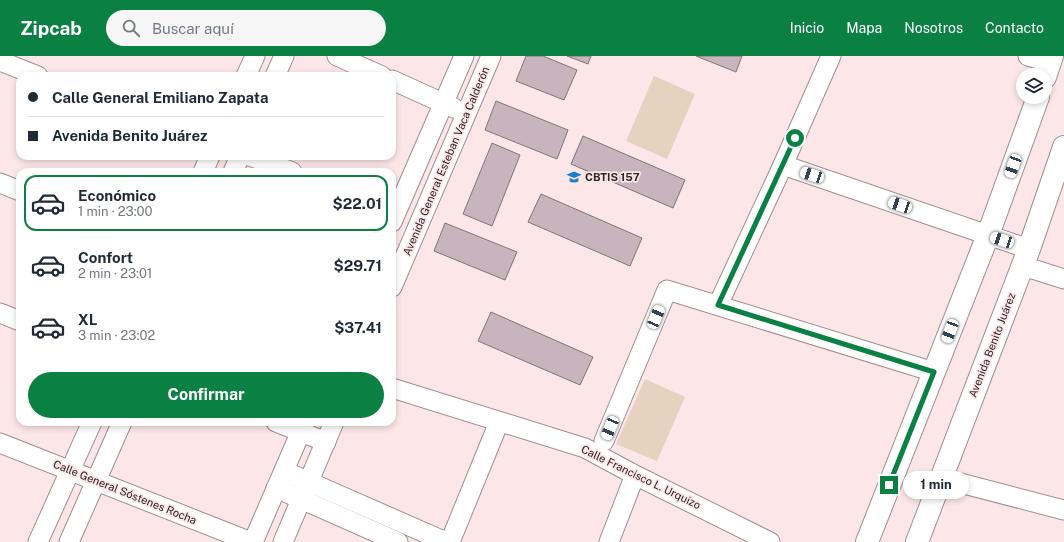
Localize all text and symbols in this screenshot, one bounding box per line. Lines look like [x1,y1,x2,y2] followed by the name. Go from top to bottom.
[106,10,386,46] search box
[20,17,82,39] text: Zipcab
[120,17,142,39] icon: search
[152,20,234,37] text: Buscar aquí
[790,20,824,36] text: Inicio
[846,20,882,36] text: Mapa
[904,20,963,36] text: Nosotros
[985,20,1044,36] text: Contacto
[401,65,491,257] street label: Avenida General Esteban Vaca Calderón
[1016,68,1052,104] map controls
[1016,68,1052,104] button: layers
[52,89,268,106] text: Calle General Emiliano Zapata
[52,127,207,144] text: Avenida Benito Juárez
[786,129,804,147] route start
[1003,153,1023,179] car
[799,166,825,184] car
[566,169,582,185] school or university icon: CBTIS 157
[585,171,640,183] place label: CBTIS 157
[30,185,66,221] icon: car
[78,187,156,204] text: Económico
[333,195,382,212] text: $22.01
[887,195,913,215] car
[78,204,152,219] text: 1 min · 23:00
[989,231,1015,249] car
[30,247,66,283] icon: car
[78,249,133,266] text: Confort
[334,257,382,274] text: $29.71
[78,266,152,281] text: 2 min · 23:01
[966,291,1018,399] street label: Avenida Benito Juárez
[646,304,666,330] car
[30,309,66,345] icon: car
[78,311,97,328] text: XL
[940,318,960,344] car
[334,319,382,336] text: $37.41
[78,328,155,343] text: 3 min · 23:02
[28,372,384,418] button: Confirmar
[600,415,620,441] car
[579,443,703,511] street label: Calle Francisco L. Urquizo
[52,458,198,526] street label: Calle General Sóstenes Rocha
[903,471,969,499] callout: 1 min
[880,476,898,494] route end
[920,477,952,492] text: 1 min

